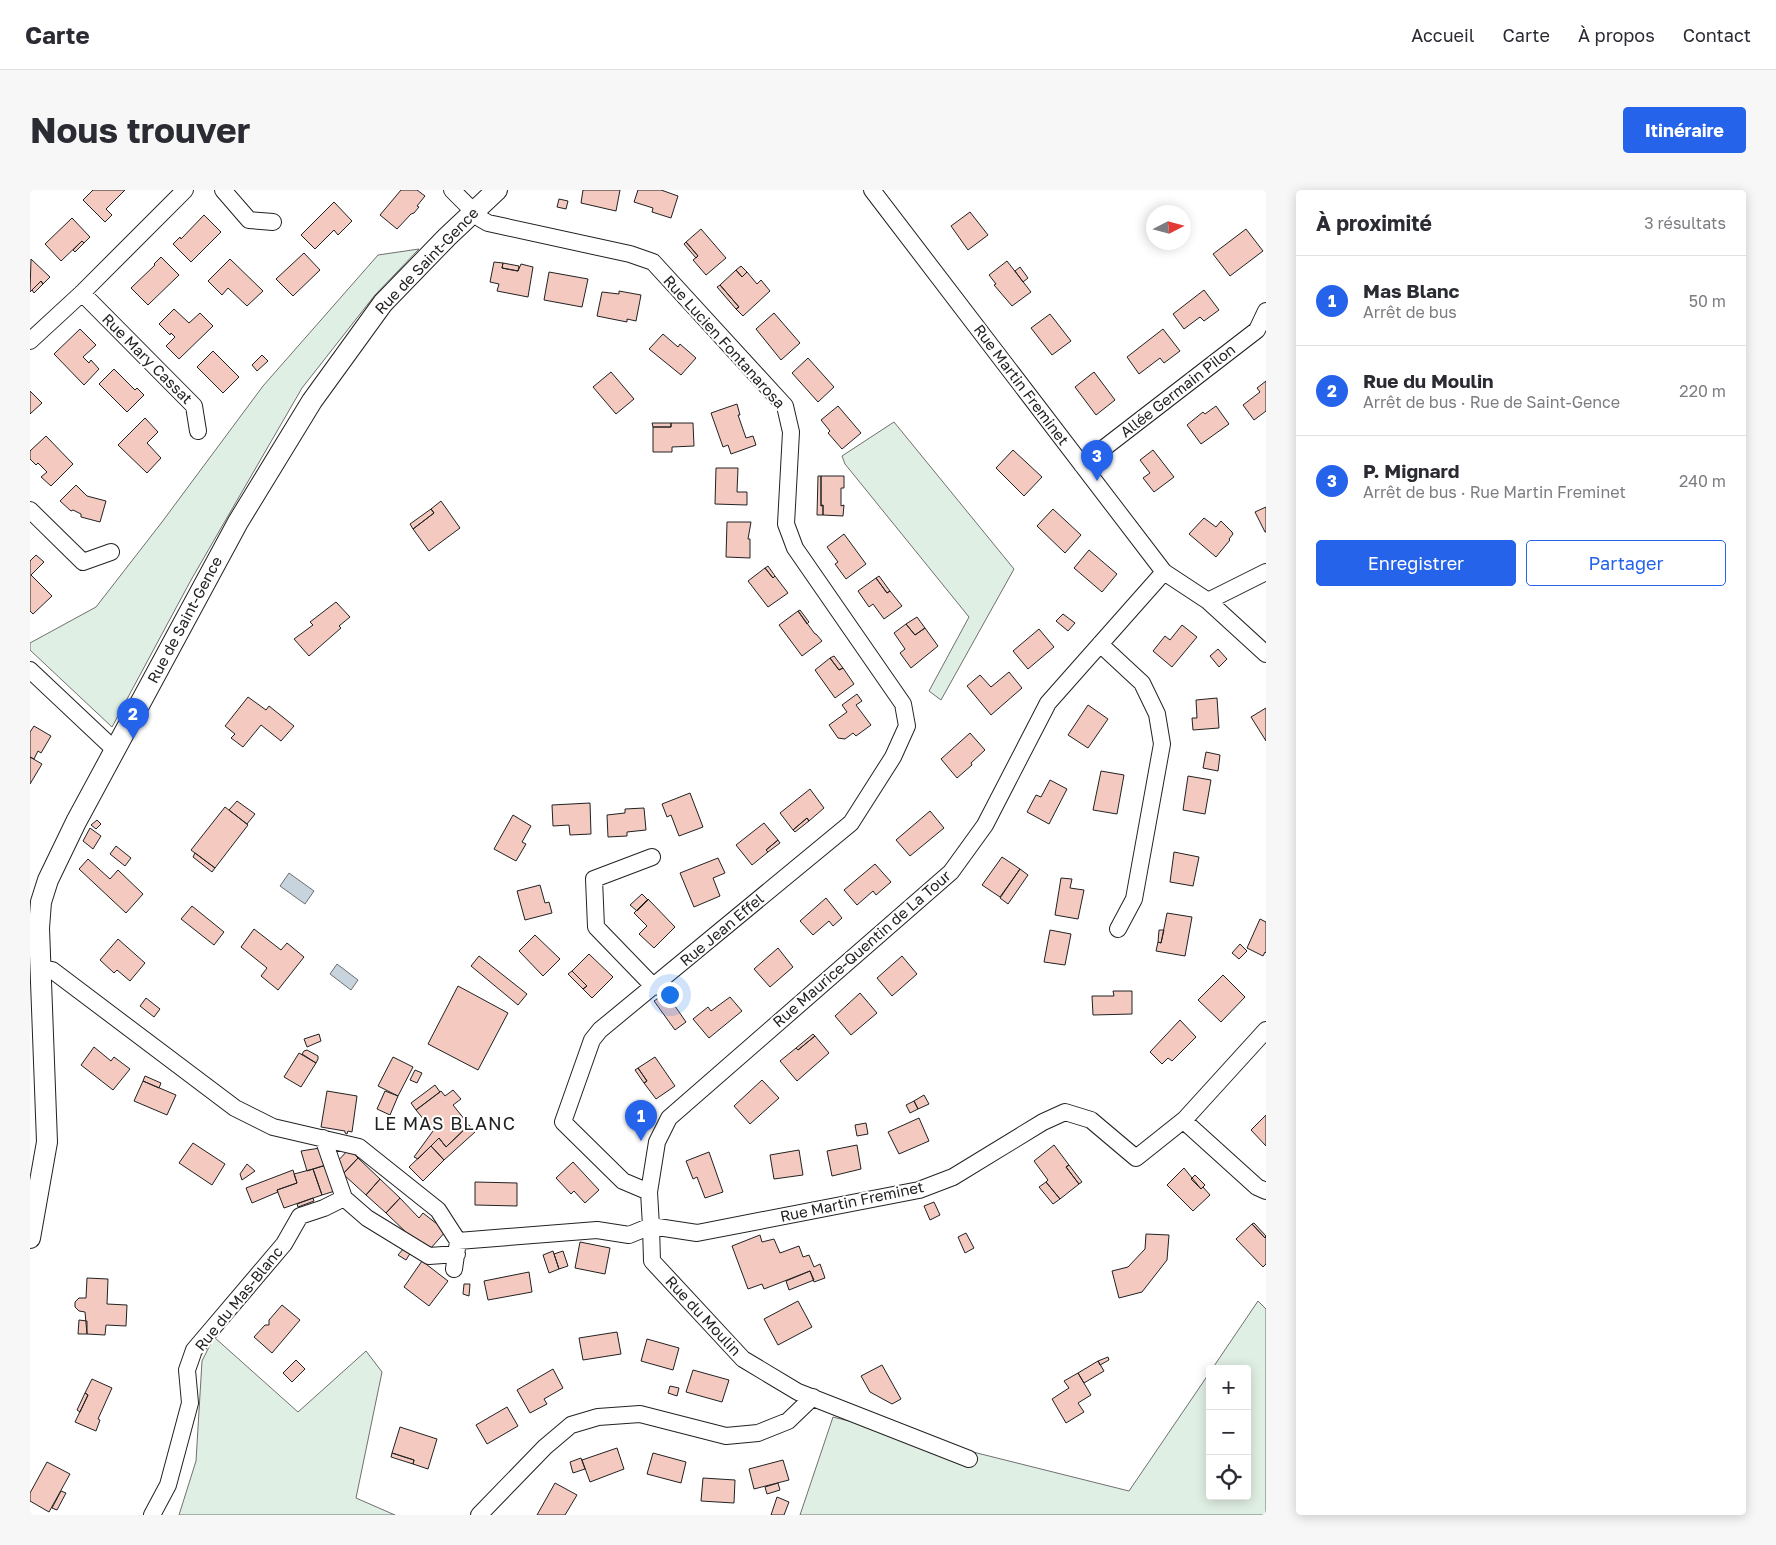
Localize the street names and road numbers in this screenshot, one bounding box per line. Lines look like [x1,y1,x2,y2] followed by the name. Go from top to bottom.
[371,203,482,317] street label: Rue de Saint-Gence
[660,271,789,412] street label: Rue Lucien Fontanarosa
[99,309,197,407] street label: Rue Mary Cassat
[971,320,1073,448] street label: Rue Martin Freminet
[1116,340,1238,441] street label: Allée Germain Pilon
[143,553,225,686] street label: Rue de Saint-Gence
[769,866,954,1030] street label: Rue Maurice-Quentin de La Tour
[676,889,767,969] street label: Rue Jean Effel
[778,1177,925,1225] street label: Rue Martin Freminet
[191,1242,286,1354] street label: Rue du Mas-Blanc
[662,1272,745,1359] street label: Rue du Moulin

